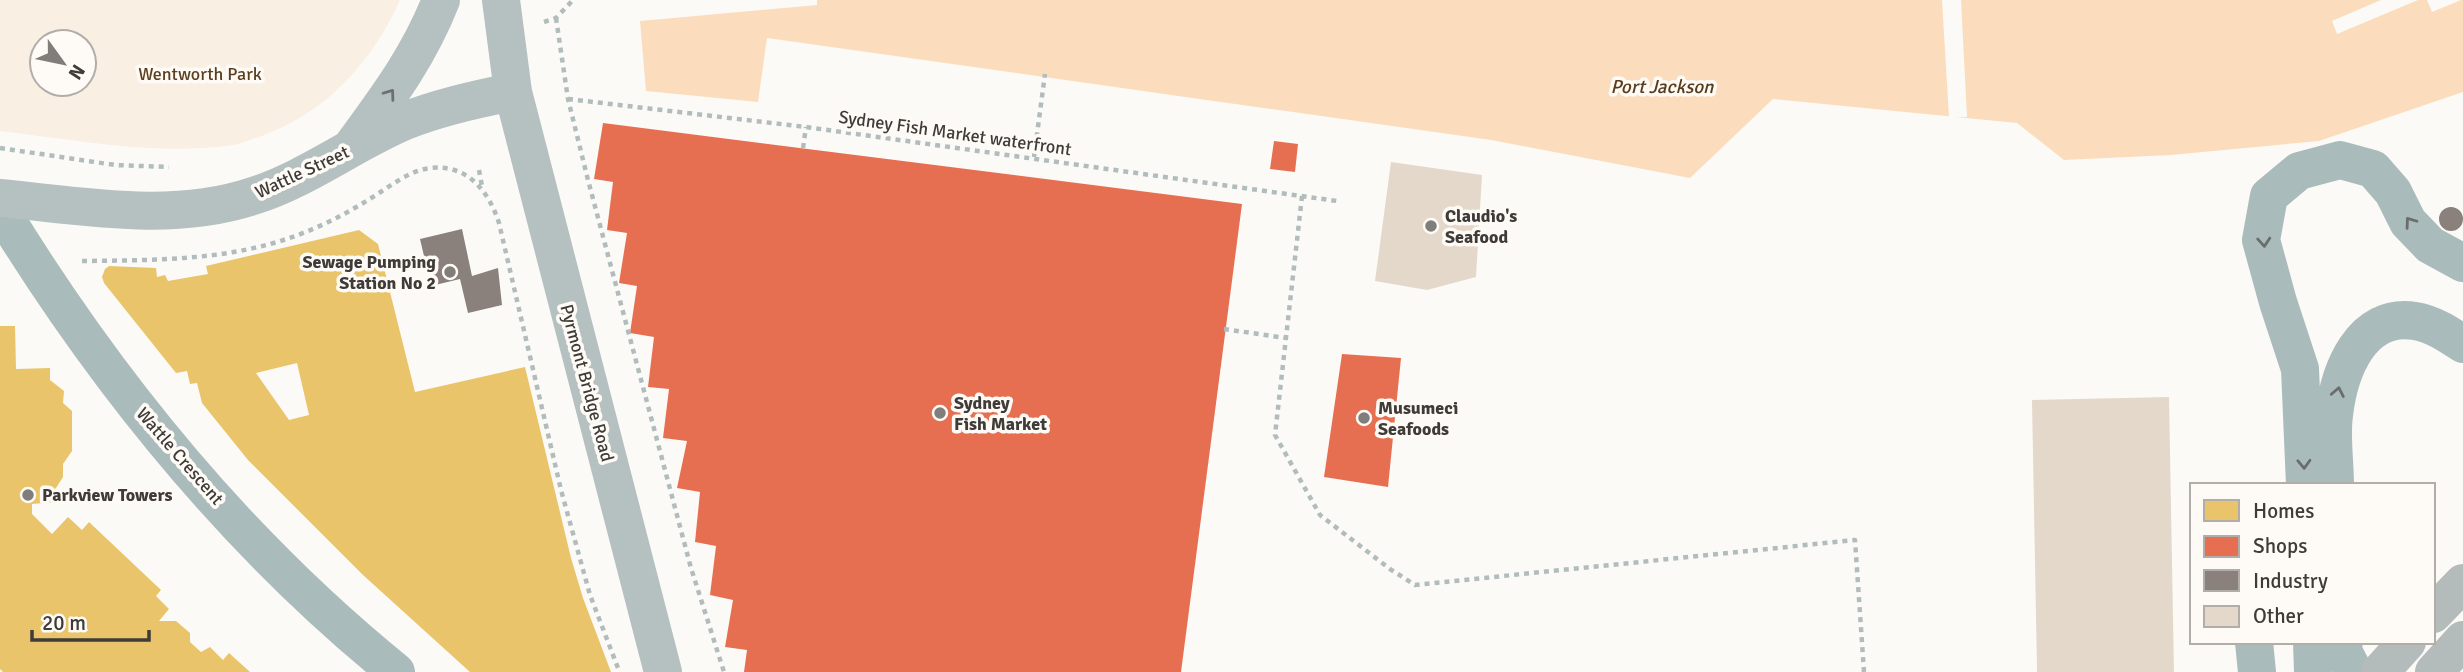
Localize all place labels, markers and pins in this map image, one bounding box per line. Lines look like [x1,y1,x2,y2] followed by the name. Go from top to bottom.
[1445,205,1517,248] place label: Claudio's Seafood
[1423,218,1439,234] marker: Claudio's Seafood
[303,251,436,294] place label: Sewage Pumping Station No 2
[442,264,458,280] marker: Sewage Pumping Station No 2
[954,392,1047,435] place label: Sydney Fish Market
[1378,397,1458,440] place label: Musumeci Seafoods
[932,405,948,421] marker: Sydney Fish Market
[1356,410,1372,426] marker: Musumeci Seafoods
[42,484,173,506] place label: Parkview Towers
[20,487,36,503] marker: Parkview Towers

